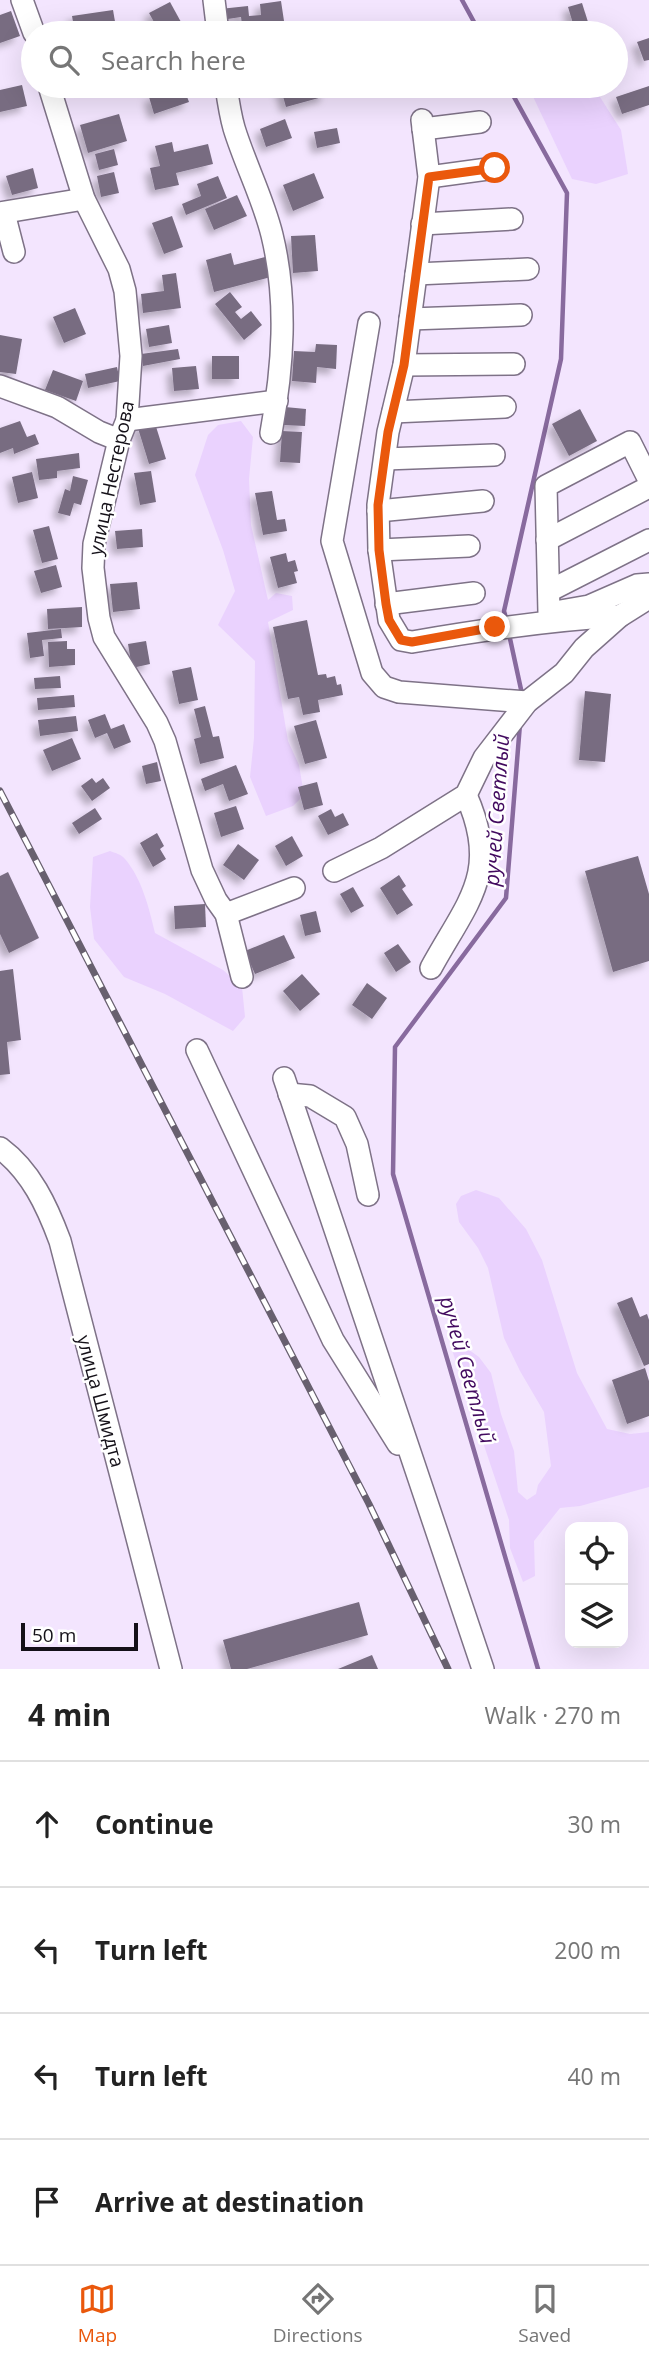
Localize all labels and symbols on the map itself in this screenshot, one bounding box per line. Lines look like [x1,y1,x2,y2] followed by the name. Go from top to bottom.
[479,152,510,183] route start
[82,398,140,558] street label: улица Нестерова
[479,611,510,642] route end
[477,733,515,888] water label: ручей Светлый
[433,1292,502,1447] water label: ручей Светлый
[71,1332,131,1470] street label: улица Шмидта
[21,1620,138,1652] scale bar

